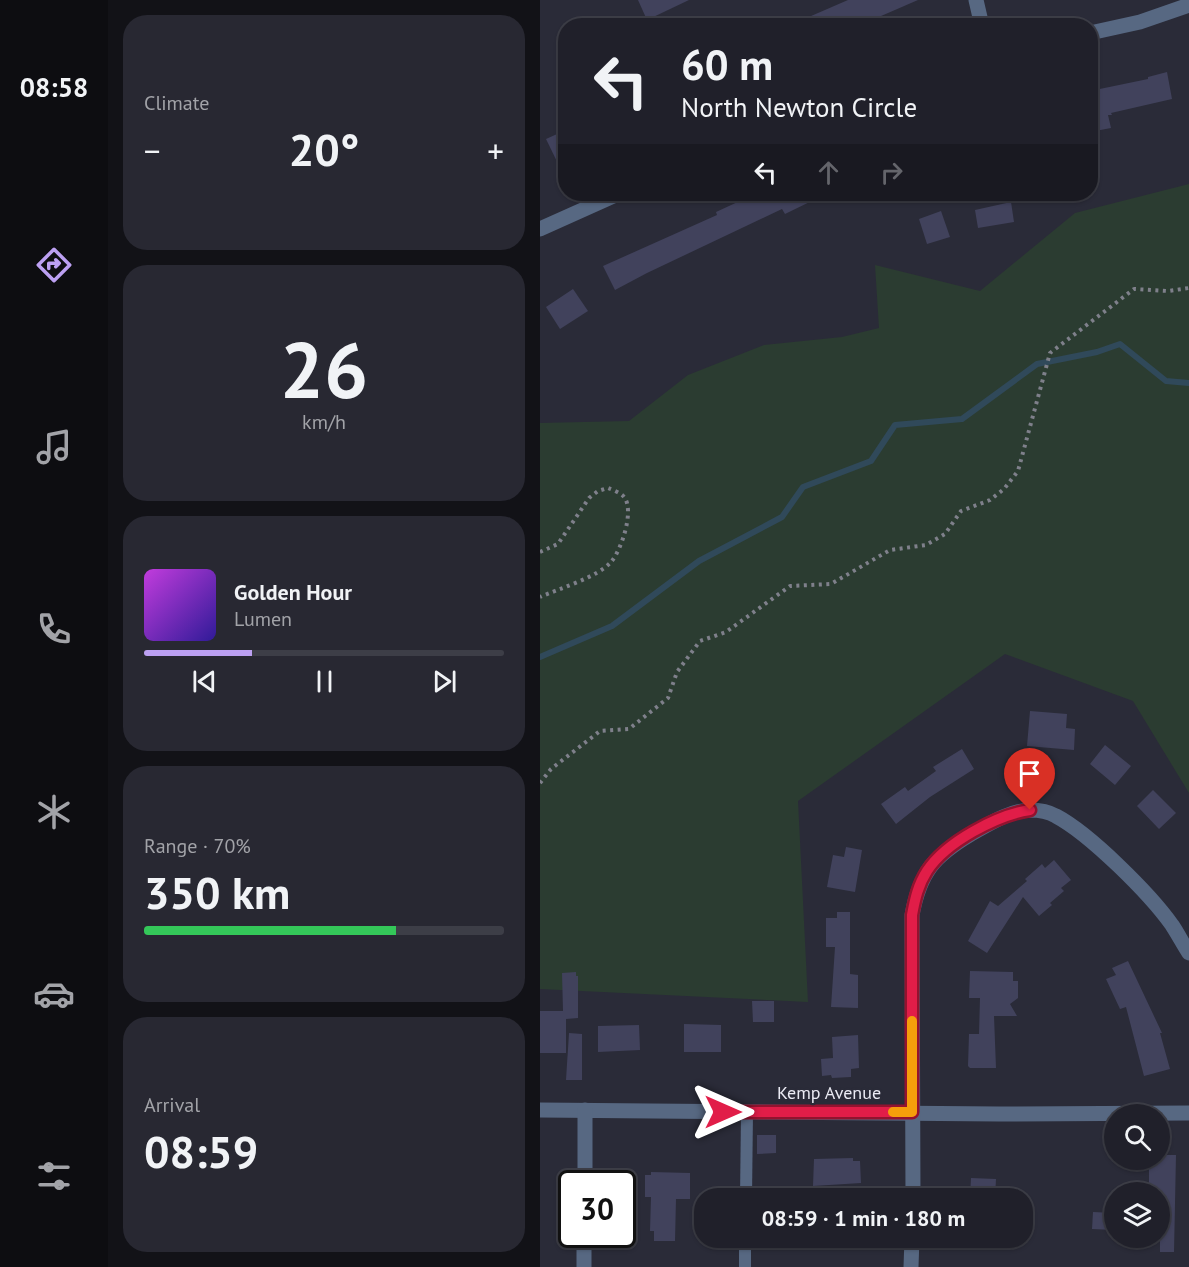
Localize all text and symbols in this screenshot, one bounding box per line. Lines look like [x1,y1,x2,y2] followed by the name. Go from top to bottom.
[681,37,773,92] text: 60 m
[582,42,660,120] icon: left
[20,70,88,104] text: 08:58
[144,90,210,116] text: Climate
[681,90,917,124] text: North Newton Circle
[289,120,359,178] text: 20°
[144,129,161,172] text: −
[487,129,504,172] text: +
[749,156,782,189] icon: left
[812,156,845,189] icon: ahead
[875,156,908,189] icon: right
[33,244,75,286] icon: directions
[280,319,368,420] text: 26
[302,409,346,435] text: km/h
[33,426,75,468] icon: music
[234,578,352,606] text: Golden Hour
[234,606,292,632] text: Lumen
[33,608,75,650] icon: phone
[188,665,221,698] icon: previous
[308,665,341,698] icon: pause
[428,665,461,698] icon: next
[1004,748,1055,810] pin
[1013,757,1046,790] icon: arrive
[33,791,75,833] icon: climate
[144,833,251,859] text: Range · 70%
[144,863,290,921] text: 350 km
[33,973,75,1015] icon: car
[691,1080,755,1144] position arrow
[777,1081,881,1104] street label: Kemp Avenue
[144,1092,200,1118] text: Arrival
[1104,1104,1170,1248] map controls
[1104,1104,1170,1170] button: search
[144,1122,258,1180] text: 08:59
[33,1155,75,1197] icon: filters
[558,1170,636,1248] speed limit sign: 30
[1104,1182,1170,1248] button: layers
[762,1204,965,1232] text: 08:59 · 1 min · 180 m

